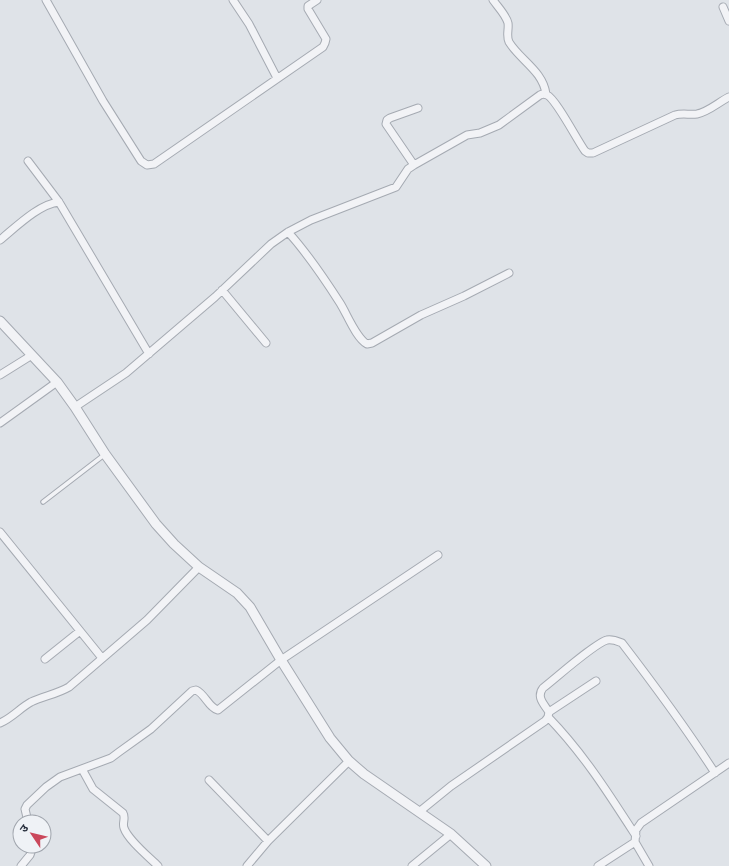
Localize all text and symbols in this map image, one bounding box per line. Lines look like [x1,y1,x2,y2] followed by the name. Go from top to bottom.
[12,814,52,854] north arrow
[16,821,32,835] text: उ

